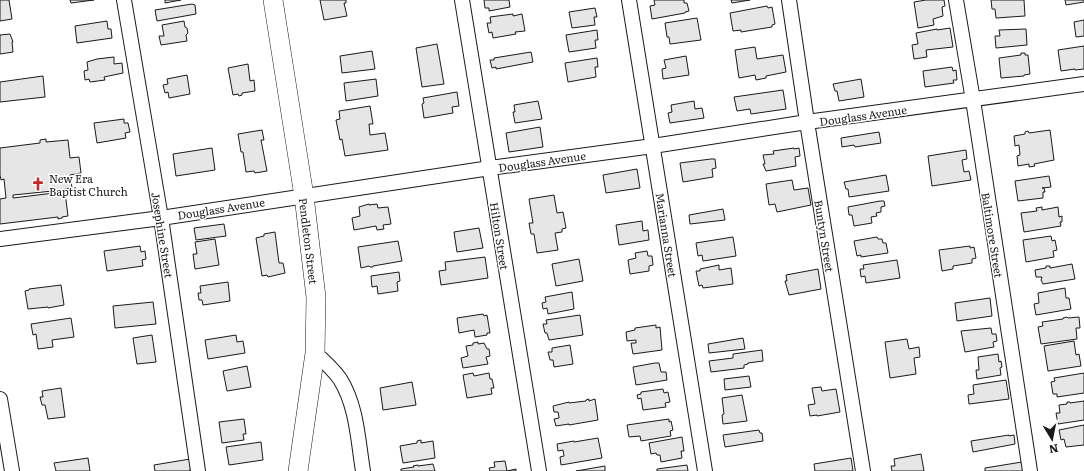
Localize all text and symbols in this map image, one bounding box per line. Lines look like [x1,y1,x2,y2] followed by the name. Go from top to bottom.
[818,101,908,129] street label: Douglass Avenue
[497,147,587,175] street label: Douglass Avenue
[49,170,128,199] place label: New Era Baptist Church
[30,176,46,192] church icon: New Era Baptist Church
[148,191,178,280] street label: Josephine Street
[978,191,1008,279] street label: Baltimore Street
[652,192,682,279] street label: Marianna Street
[176,193,266,223] street label: Douglass Avenue
[296,197,322,286] street label: Pendleton Street
[811,199,839,274] street label: Buntyn Street
[487,201,513,271] street label: Hilton Street
[1032,419,1072,459] north arrow
[1048,441,1060,459] text: N

